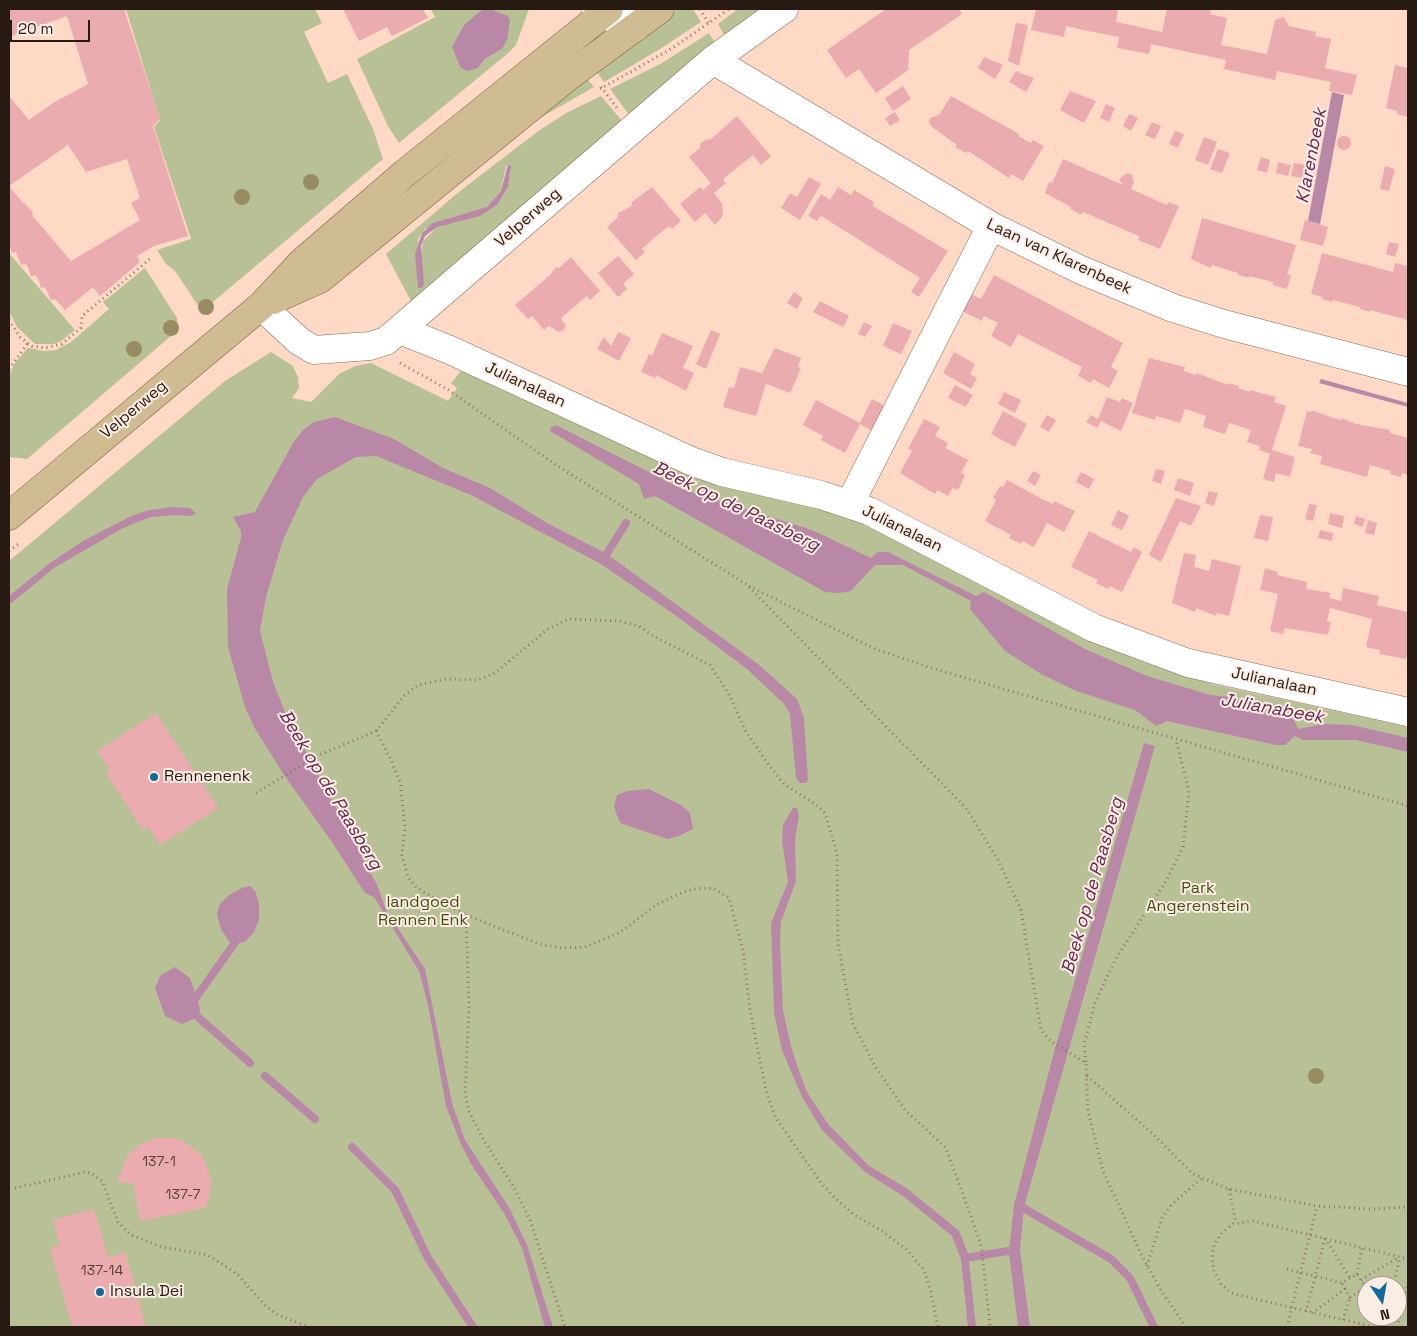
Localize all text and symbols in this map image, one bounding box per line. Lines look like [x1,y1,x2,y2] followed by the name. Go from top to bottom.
[12,10,92,42] scale bar
[18,19,53,38] text: 20 m
[1292,107,1332,205] water label: Klarenbeek
[491,184,565,252] street label: Velperweg
[983,215,1135,299] street label: Laan van Klarenbeek
[481,358,569,412] street label: Julianalaan
[97,377,171,443] street label: Velperweg
[649,457,823,557] water label: Beek op de Paasberg
[859,501,945,557] street label: Julianalaan
[1229,664,1319,700] street label: Julianalaan
[1219,689,1325,729] water label: Julianabeek
[274,706,386,874] water label: Beek op de Paasberg
[164,767,250,787] place label: Rennenenk
[148,771,160,783] marker: Rennenenk
[1057,795,1129,977] water label: Beek op de Paasberg
[1146,879,1250,917] park label: Park Angerenstein
[378,893,468,931] park label: landgoed Rennen Enk
[142,1154,176,1170] house number: 137-1
[166,1187,200,1203] house number: 137-7
[81,1263,123,1279] house number: 137-14
[1357,1276,1407,1326] north arrow
[110,1282,183,1302] place label: Insula Dei
[94,1286,106,1298] marker: Insula Dei
[1378,1305,1391,1324] text: N

